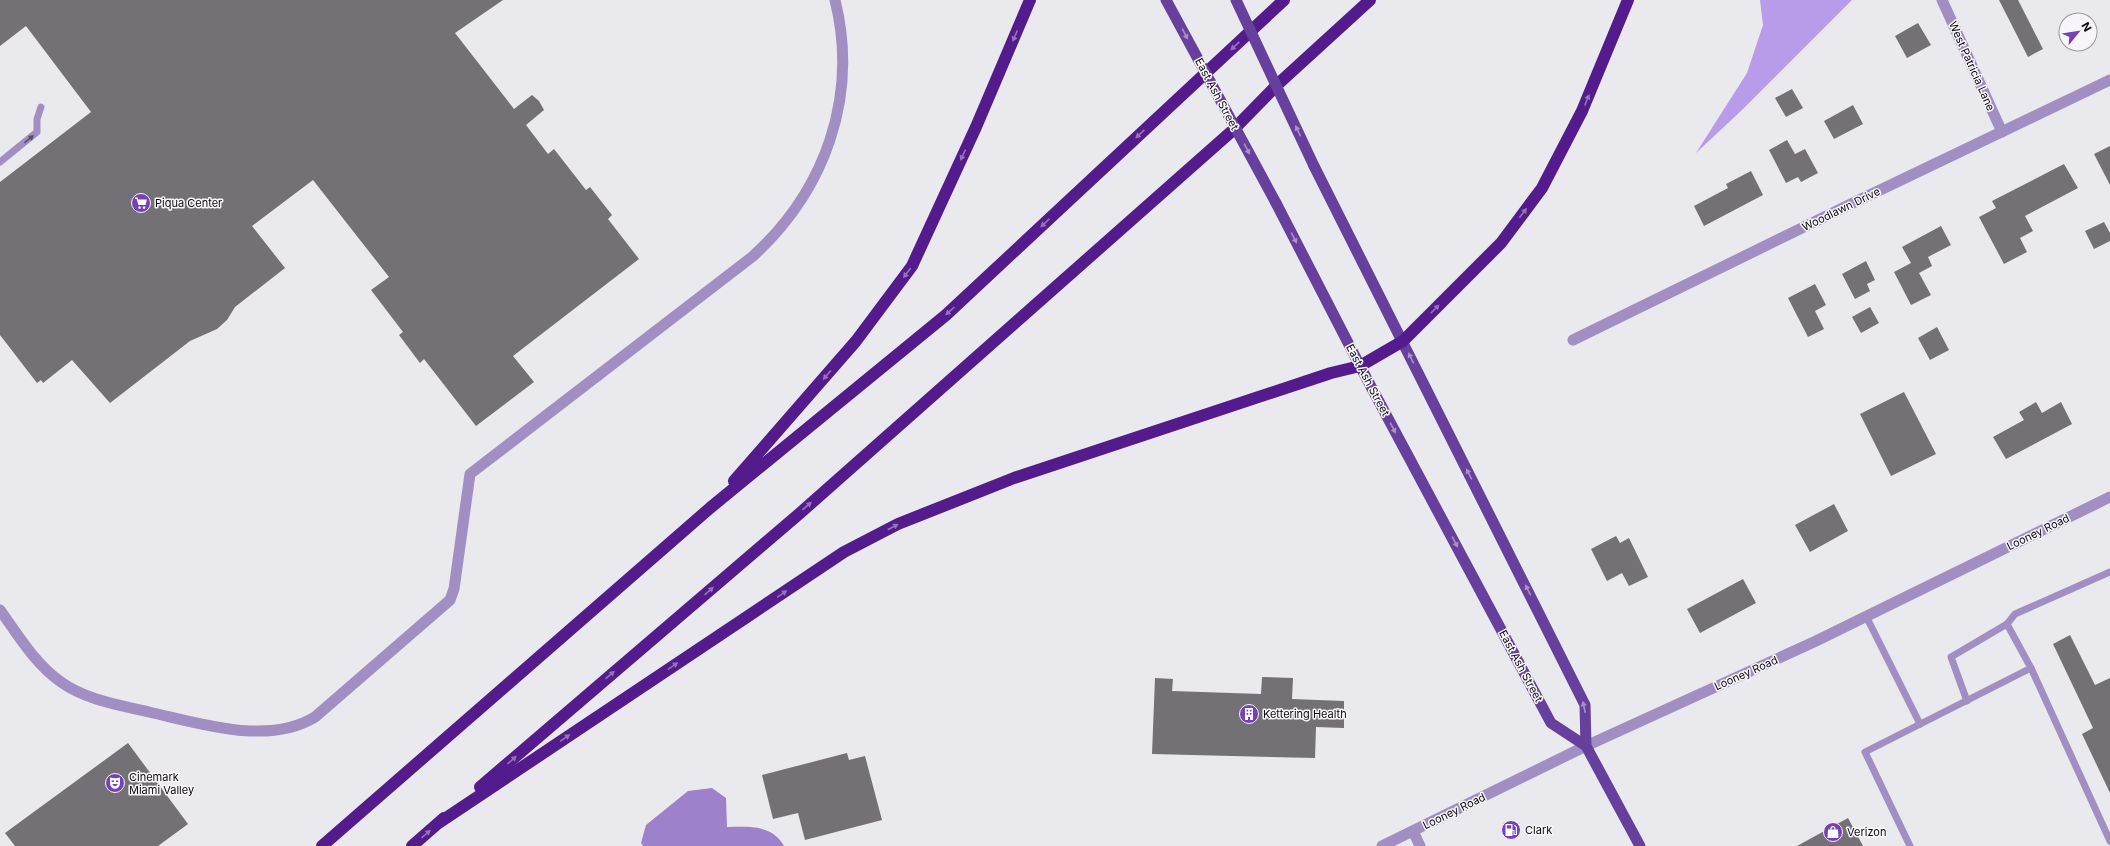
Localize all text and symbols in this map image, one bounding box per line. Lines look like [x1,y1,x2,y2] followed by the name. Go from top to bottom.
[2058,12,2098,52] north arrow
[1946,19,1998,113] street label: West Patricia Lane
[2079,20,2095,34] text: N
[1182,28,1188,40] one-way arrow
[1011,30,1018,42] one-way arrow
[1230,41,1240,50] one-way arrow
[1192,56,1242,133] street label: East Ash Street
[1584,95,1590,106] one-way arrow
[1295,125,1301,137] one-way arrow
[1135,130,1145,139] one-way arrow
[24,135,35,144] one-way arrow
[1243,143,1250,154] one-way arrow
[960,150,966,161] one-way arrow
[1800,184,1882,234] street label: Woodlawn Drive
[130,192,152,214] supermarket icon: Piqua Center
[155,196,222,210] place label: Piqua Center
[1519,208,1527,219] one-way arrow
[1040,218,1050,228] one-way arrow
[1291,232,1297,244] one-way arrow
[903,267,911,278] one-way arrow
[1430,304,1440,314] one-way arrow
[944,307,955,316] one-way arrow
[1343,342,1393,419] street label: East Ash Street
[1408,352,1414,364] one-way arrow
[823,370,832,379] one-way arrow
[1390,422,1397,434] one-way arrow
[1466,468,1472,480] one-way arrow
[802,501,813,510] one-way arrow
[2004,511,2072,553] street label: Looney Road
[887,523,898,530] one-way arrow
[1451,537,1458,548] one-way arrow
[1524,584,1531,596] one-way arrow
[704,586,714,595] one-way arrow
[776,590,787,598] one-way arrow
[1496,628,1546,705] street label: East Ash Street
[1712,653,1780,693] street label: Looney Road
[668,662,679,670] one-way arrow
[605,671,616,680] one-way arrow
[1581,701,1587,713] one-way arrow
[1238,703,1260,725] building icon: Kettering Health
[1263,707,1347,721] place label: Kettering Health
[560,734,570,742] one-way arrow
[507,756,516,765] one-way arrow
[129,770,194,797] place label: Cinemark Miami Valley
[104,772,126,794] theatre icon: Cinemark Miami Valley
[1420,790,1488,832] street label: Looney Road
[1500,819,1522,841] fuel station icon: Clark
[1822,821,1844,843] shop icon: Verizon
[1525,823,1552,837] place label: Clark
[1847,825,1886,839] place label: Verizon
[421,830,430,839] one-way arrow

